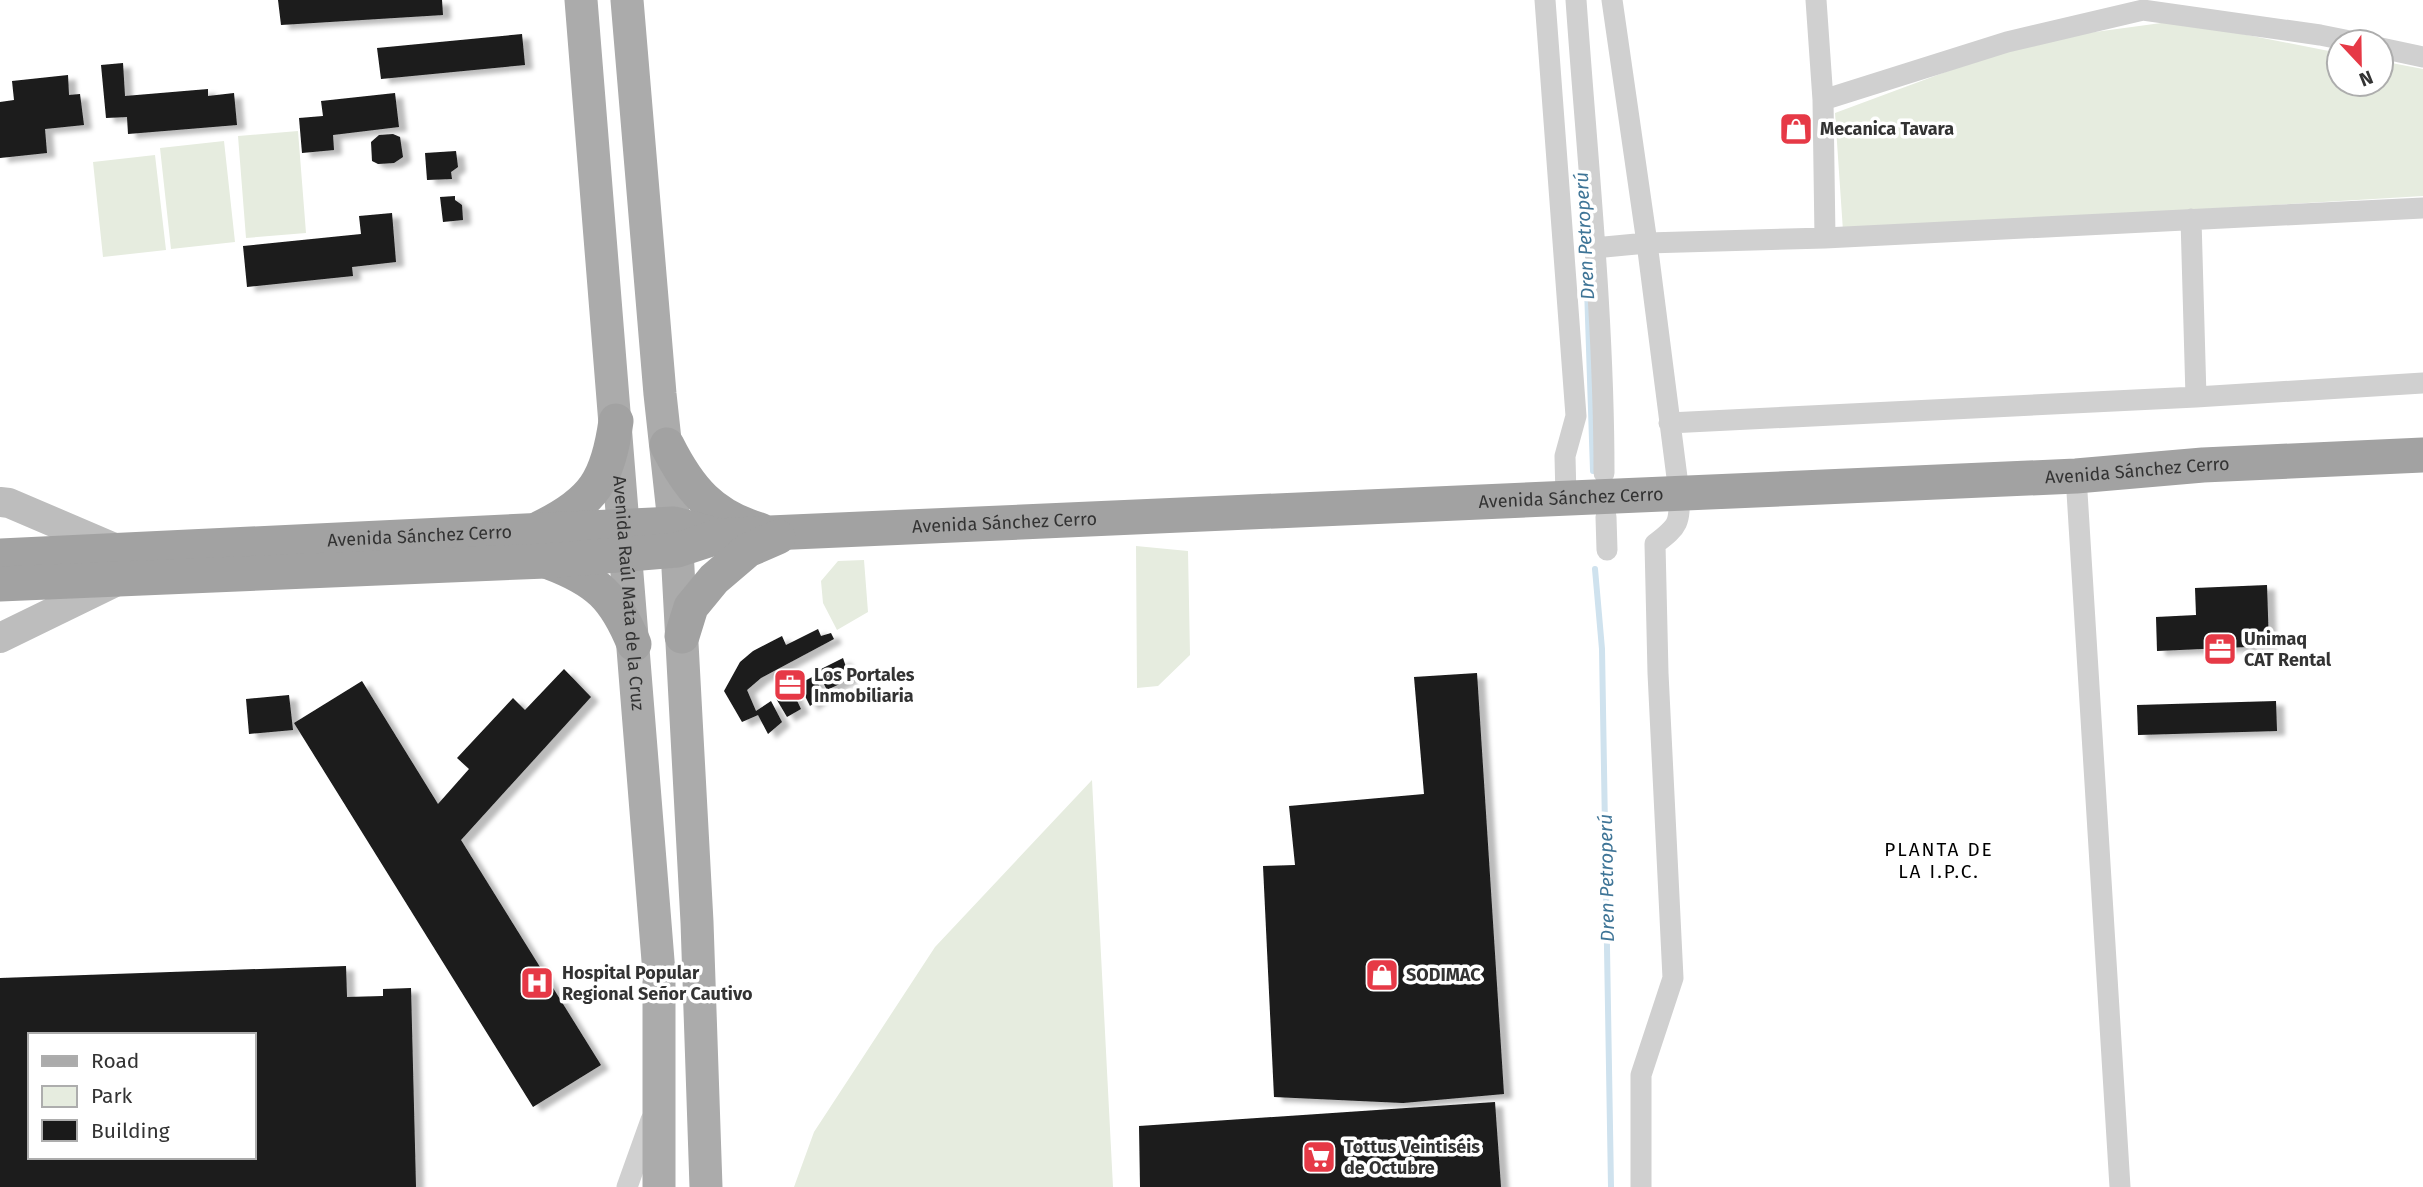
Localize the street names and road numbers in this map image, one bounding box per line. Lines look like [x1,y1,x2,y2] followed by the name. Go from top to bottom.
[2045,453,2230,488] street label: Avenida Sánchez Cerro
[608,475,649,712] street label: Avenida Raúl Mata de la Cruz
[1478,483,1664,513] street label: Avenida Sánchez Cerro
[912,508,1097,538] street label: Avenida Sánchez Cerro
[327,521,512,551] street label: Avenida Sánchez Cerro

